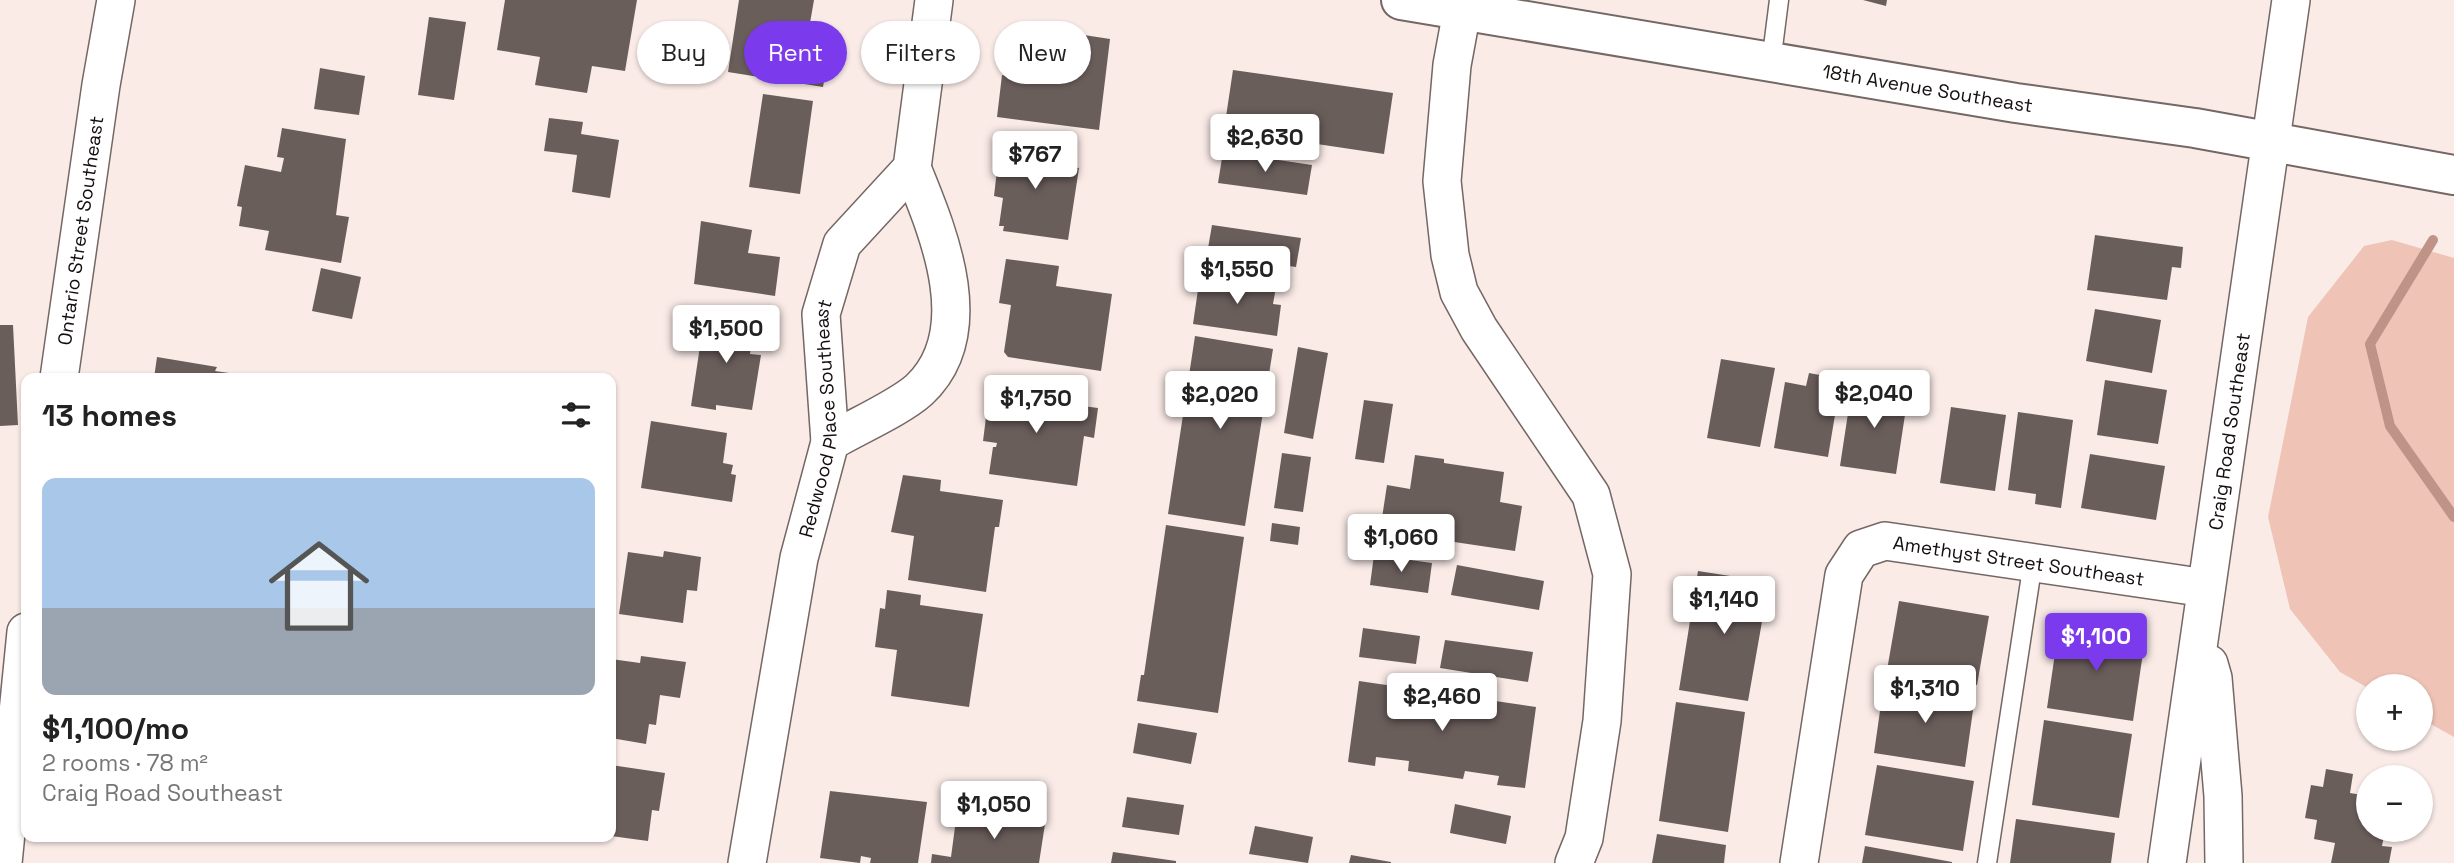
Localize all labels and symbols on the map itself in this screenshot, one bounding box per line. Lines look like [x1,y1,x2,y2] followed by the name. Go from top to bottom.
[1821,58,2034,118] street label: 18th Avenue Southeast
[51,114,109,347] street label: Ontario Street Southeast
[1208,114,1322,174] pin: $2,630
[994,132,1076,191] pin: $767
[1180,246,1294,306] pin: $1,550
[793,296,843,540] street label: Redwood Place Southeast
[669,306,783,365] pin: $1,500
[2202,331,2256,532] street label: Craig Road Southeast
[1817,370,1931,430] pin: $2,040
[1163,372,1277,431] pin: $2,020
[979,376,1093,435] pin: $1,750
[1344,514,1458,574] pin: $1,060
[1891,530,2146,591] street label: Amethyst Street Southeast
[1667,576,1781,636] pin: $1,140
[2039,614,2153,673] pin: $1,100
[1868,666,1982,725] pin: $1,310
[1385,674,1499,733] pin: $2,460
[937,782,1051,841] pin: $1,050

